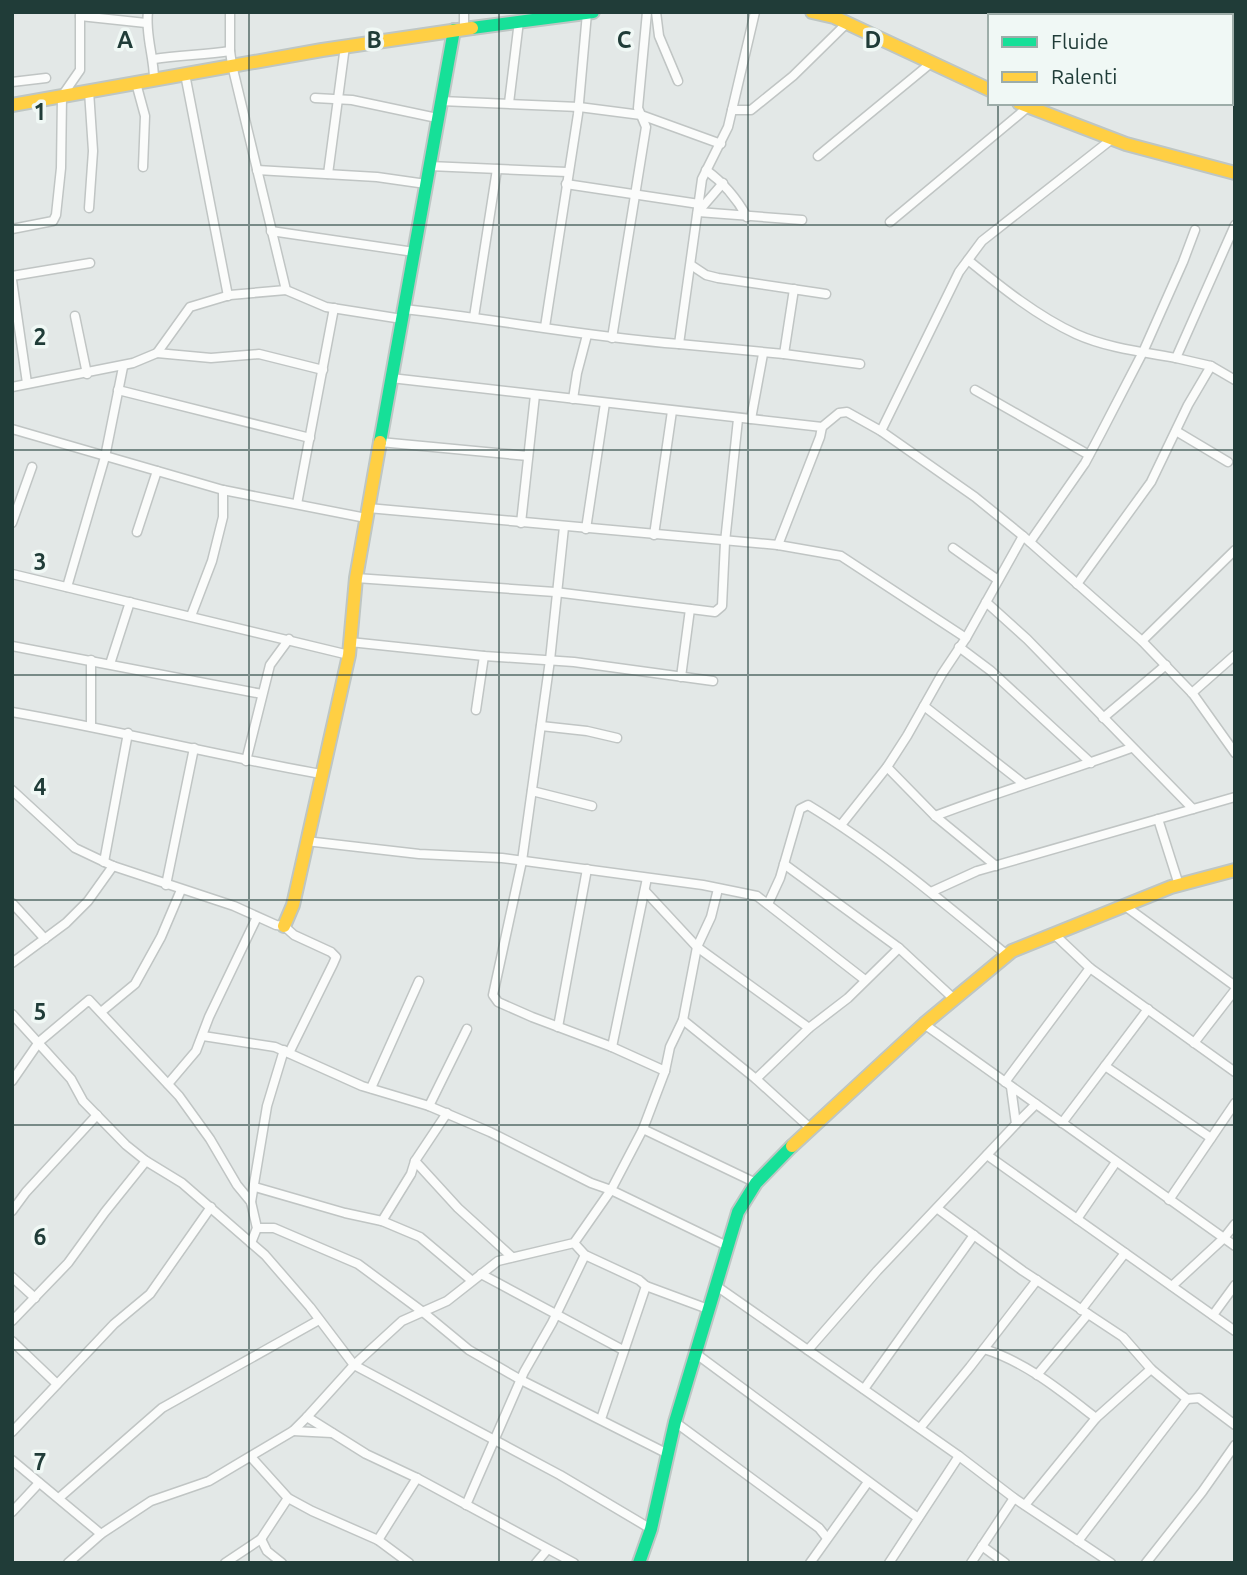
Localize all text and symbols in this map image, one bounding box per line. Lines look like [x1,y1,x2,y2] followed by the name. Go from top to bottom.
[988,14,1233,105] legend
[117,27,133,52] text: A
[366,27,382,52] text: B
[617,27,632,52] text: C
[865,27,881,52] text: D
[1051,29,1109,53] text: Fluide
[1051,64,1117,88] text: Ralenti
[34,99,46,124] text: 1
[34,324,46,349] text: 2
[34,549,46,574] text: 3
[34,774,47,799] text: 4
[34,999,46,1024] text: 5
[34,1224,47,1249] text: 6
[34,1449,46,1474] text: 7

